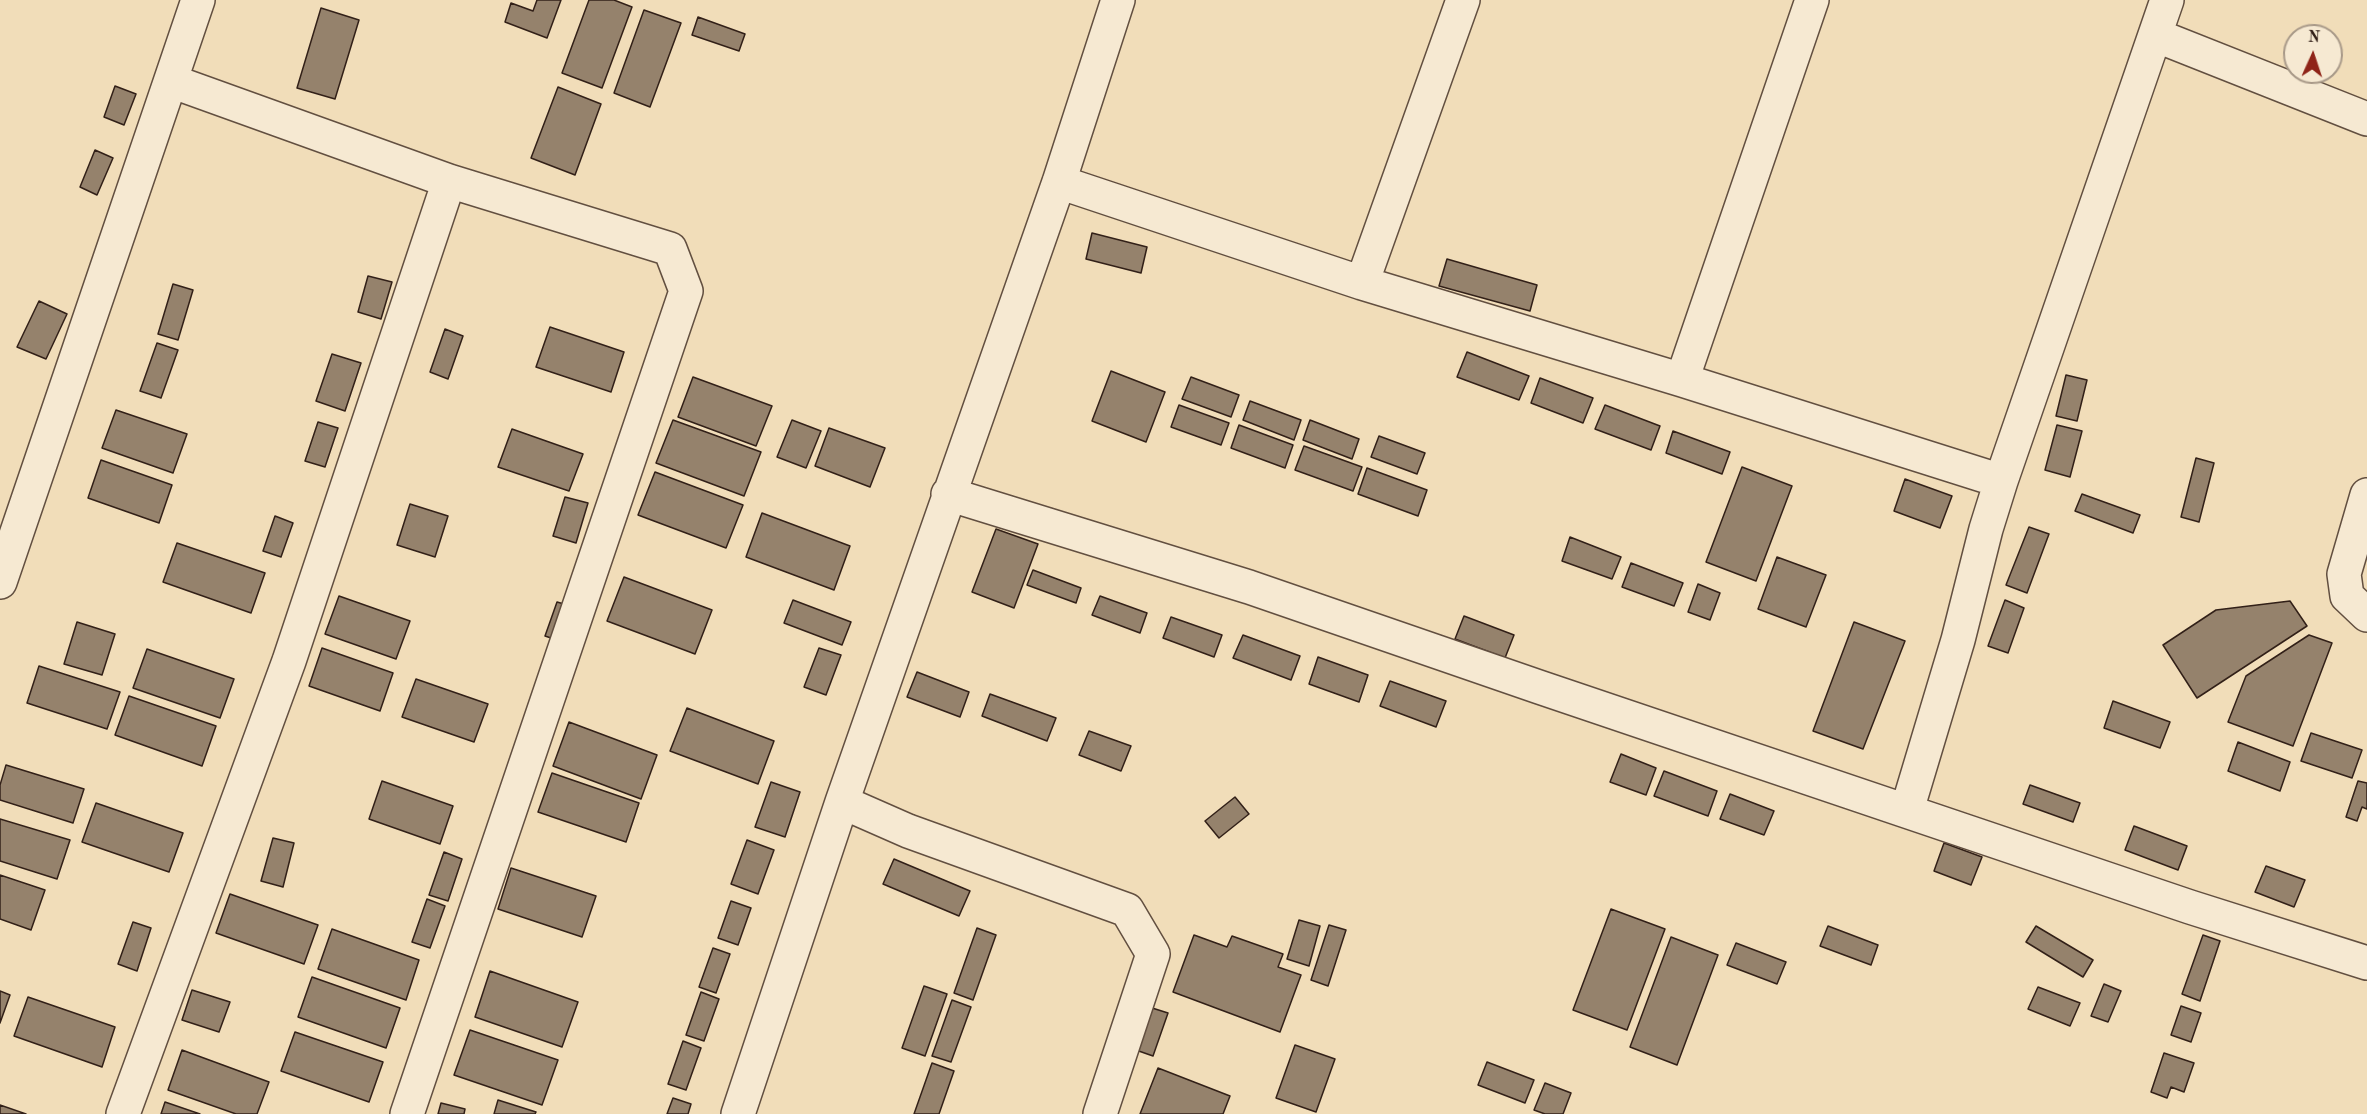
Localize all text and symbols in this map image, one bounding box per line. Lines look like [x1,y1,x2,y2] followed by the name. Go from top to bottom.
[2283,24,2343,84] north arrow
[2307,30,2320,46] text: N

